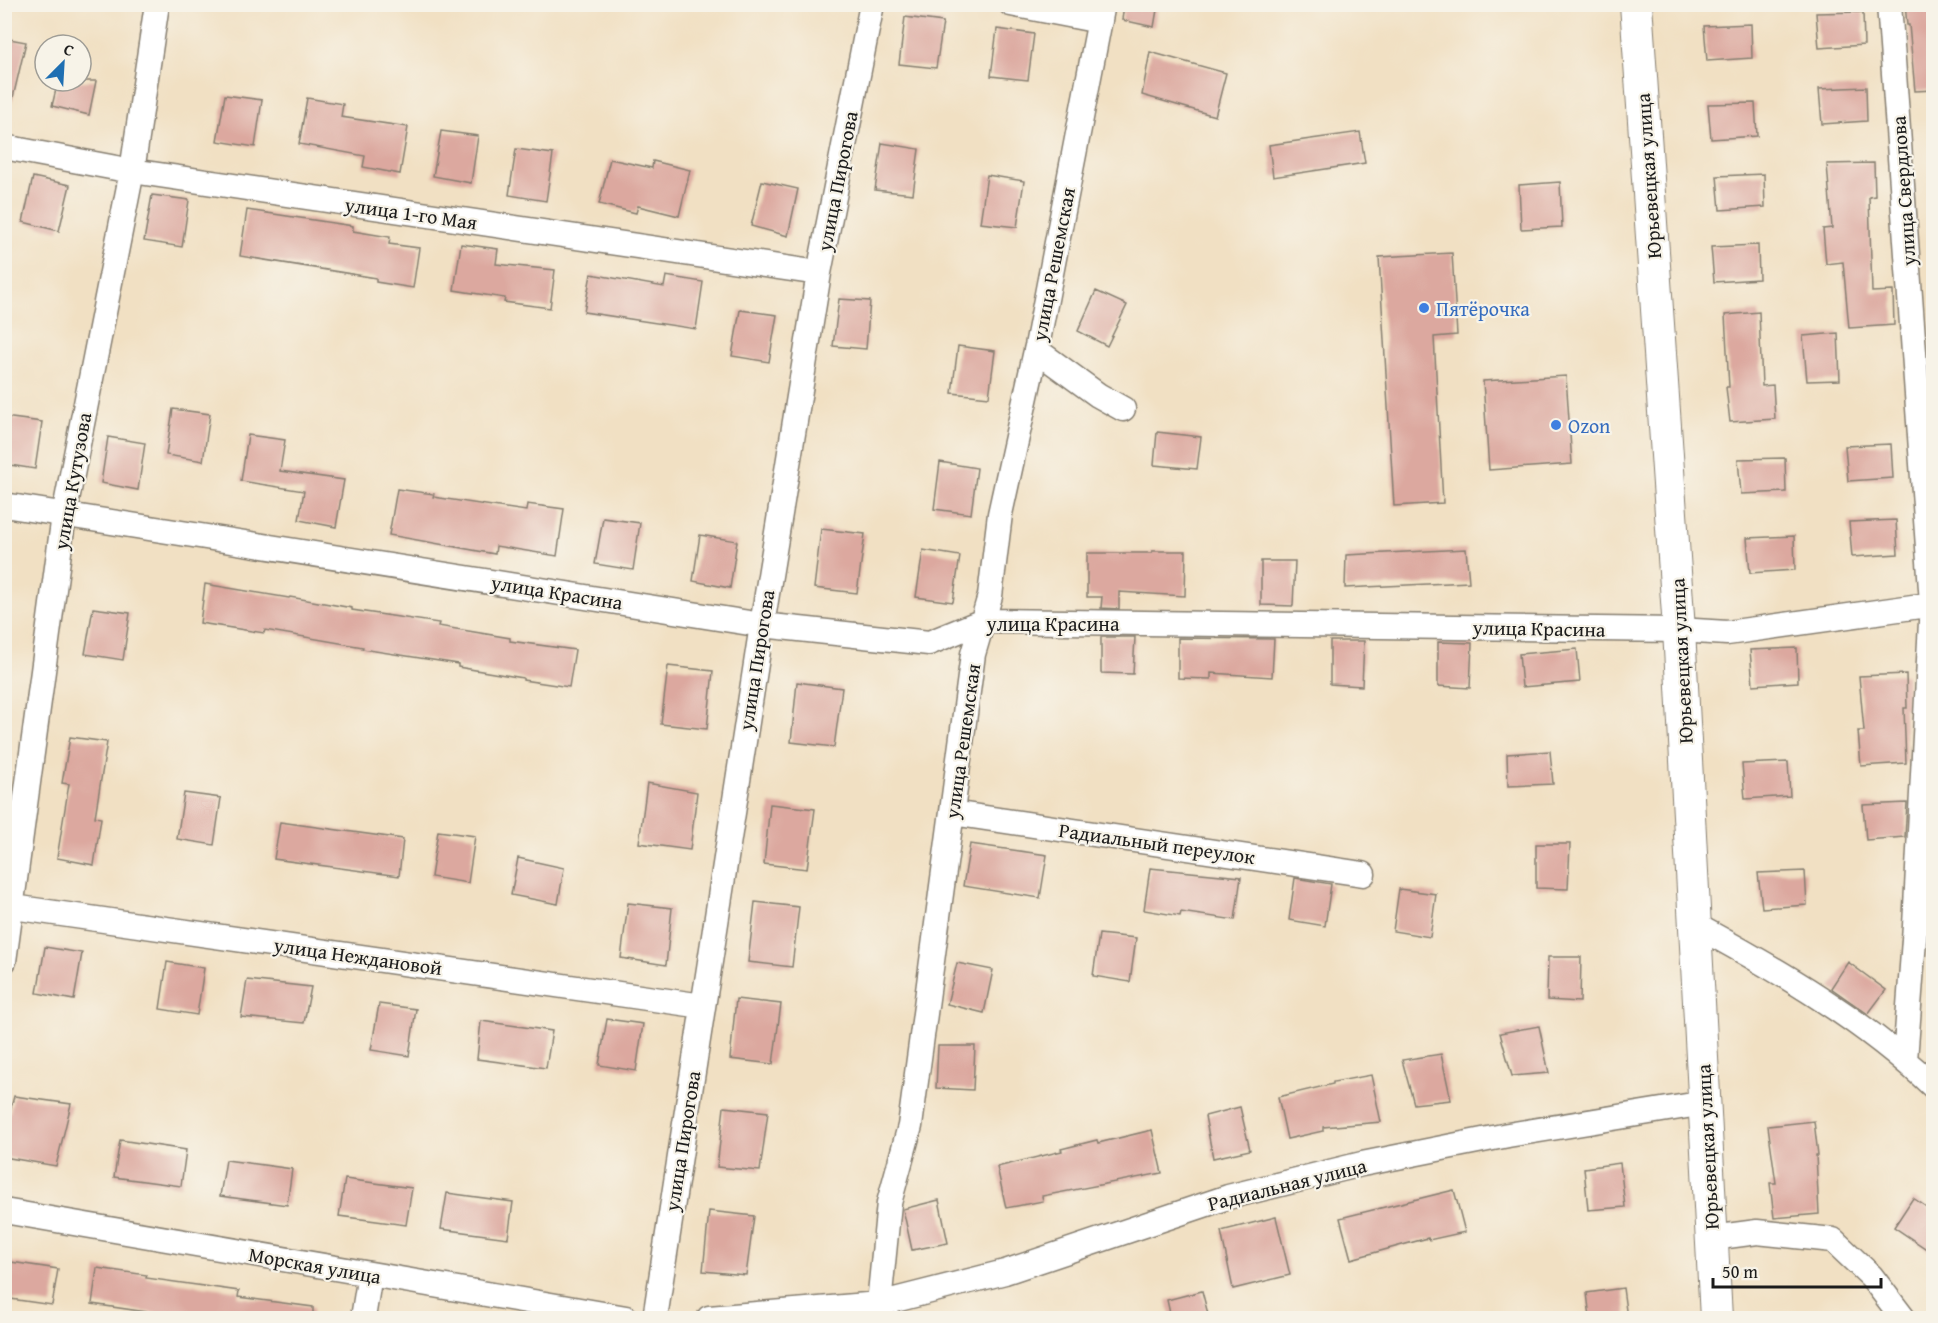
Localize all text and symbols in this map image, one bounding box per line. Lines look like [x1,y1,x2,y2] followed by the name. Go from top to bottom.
[33,33,93,93] north arrow
[60,36,78,62] text: С
[1628,92,1668,260] street label: Юрьевецкая улица
[809,108,865,254] street label: улица Пирогова
[1883,114,1923,268] street label: улица Свердлова
[1024,185,1082,344] street label: улица Решемская
[342,189,479,237] street label: улица 1-го Мая
[1436,294,1530,323] place label: Пятёрочка
[1417,301,1431,315] marker: Пятёрочка
[45,410,98,553] street label: улица Кутузова
[1568,411,1610,440] place label: Ozon
[1549,418,1563,432] marker: Ozon
[488,567,625,617] street label: улица Красина
[1662,577,1700,745] street label: Юрьевецкая улица
[730,587,782,733] street label: улица Пирогова
[986,609,1120,638] street label: улица Красина
[1471,612,1606,644] street label: улица Красина
[937,662,987,821] street label: улица Решемская
[1057,815,1257,871] street label: Радиальный переулок
[271,930,444,982] street label: улица Неждановой
[1688,1063,1726,1231] street label: Юрьевецкая улица
[656,1068,708,1214] street label: улица Пирогова
[1205,1150,1370,1218] street label: Радиальная улица
[246,1239,384,1291] street label: Морская улица
[1713,1251,1881,1289] scale bar
[1722,1258,1758,1285] text: 50 m

